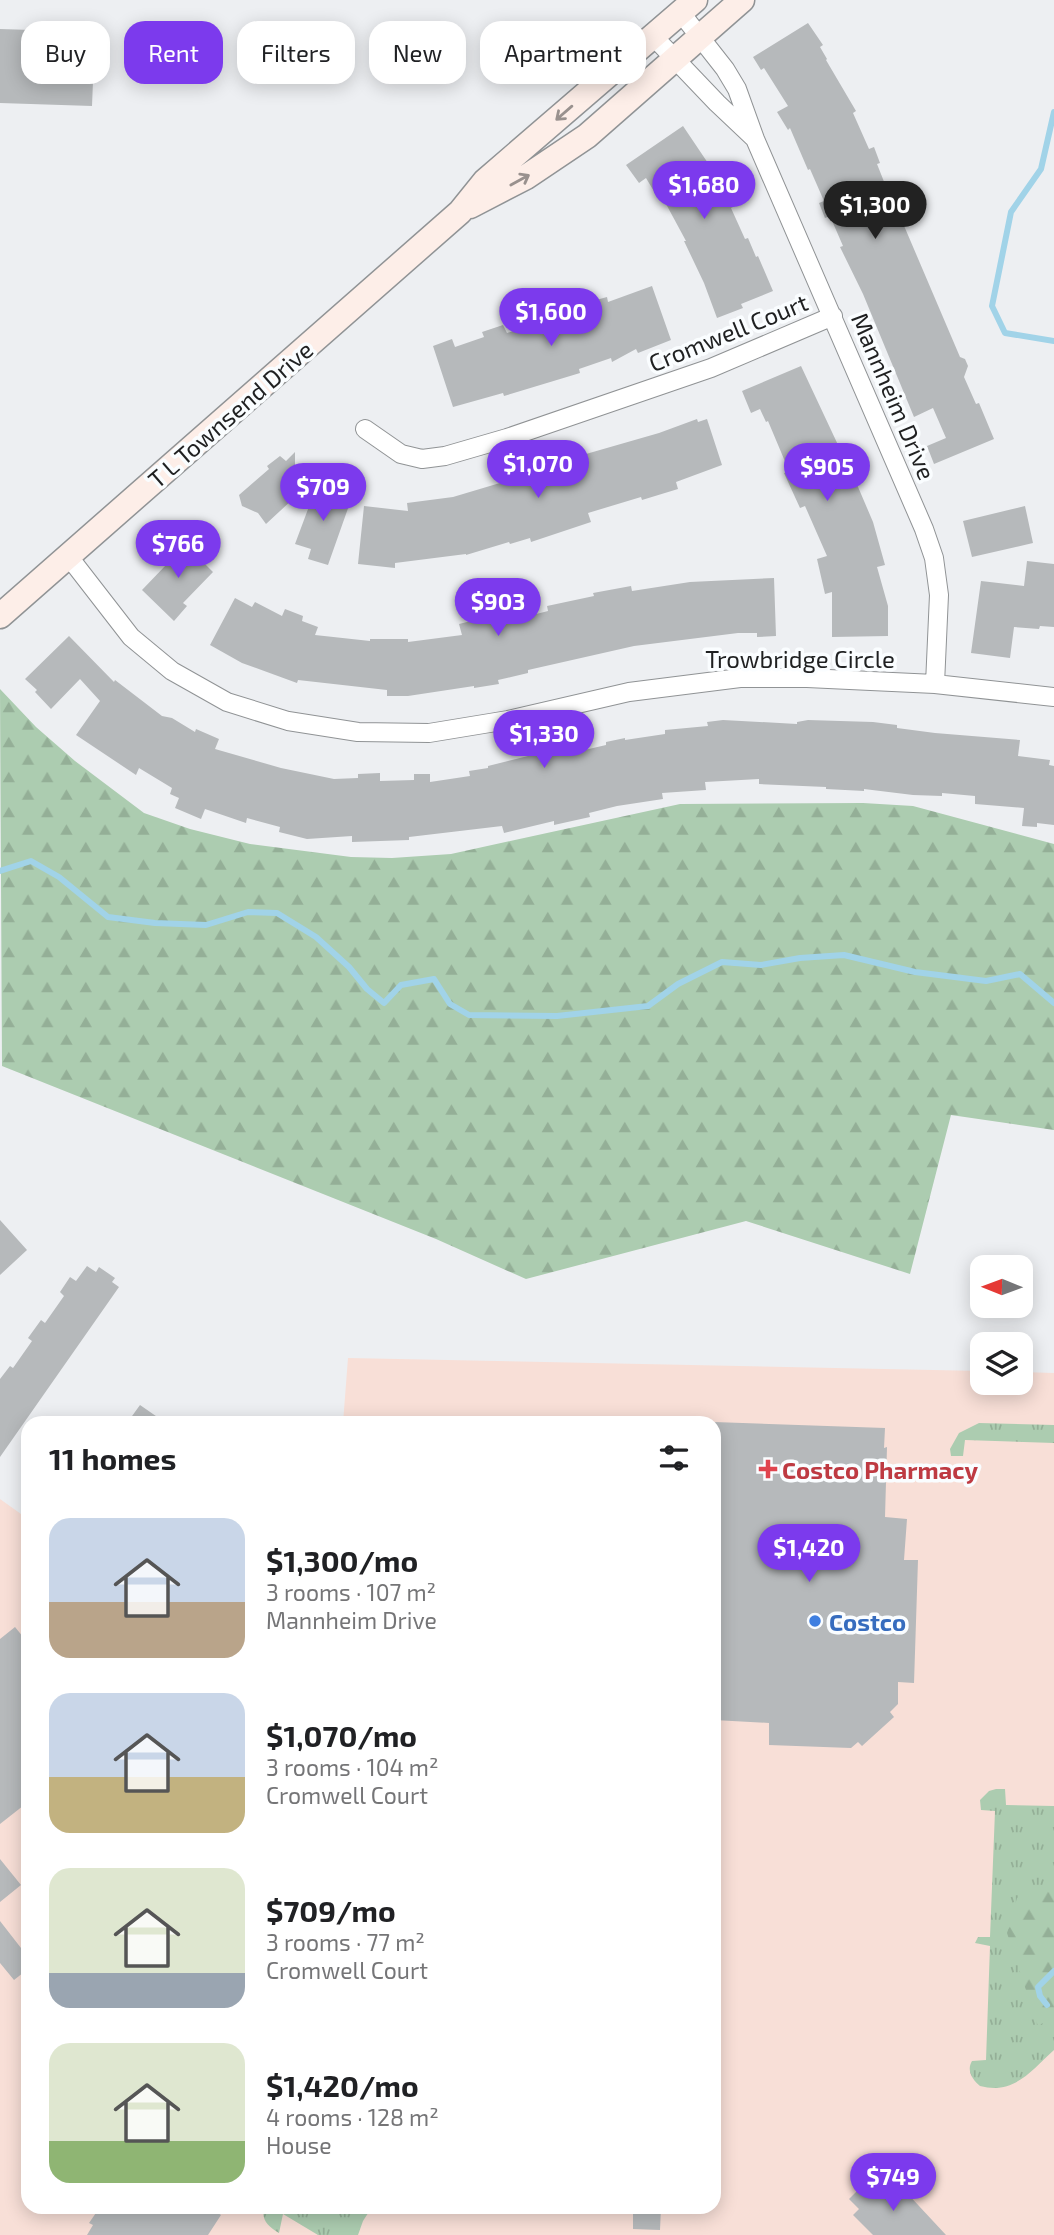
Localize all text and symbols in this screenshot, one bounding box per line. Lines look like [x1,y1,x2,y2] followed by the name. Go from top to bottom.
[21,21,110,84] chip: Buy
[124,21,223,84] chip: Rent
[237,21,355,84] chip: Filters
[369,21,466,84] chip: New
[480,21,646,84] chip: Apartment
[555,105,573,121] one-way arrow
[647,162,761,221] pin: $1,680
[668,170,740,198] text: $1,680
[510,173,530,187] one-way arrow
[818,182,932,241] pin: $1,300
[840,190,910,218] text: $1,300
[644,287,812,377] street label: Cromwell Court
[494,288,608,348] pin: $1,600
[515,297,587,325] text: $1,600
[846,308,942,484] street label: Mannheim Drive
[142,335,318,493] street label: T L Townsend Drive
[481,440,595,500] pin: $1,070
[786,444,868,503] pin: $905
[503,449,573,477] text: $1,070
[800,452,854,480] text: $905
[282,463,364,523] pin: $709
[296,472,350,500] text: $709
[137,520,219,580] pin: $766
[152,529,204,557] text: $766
[457,578,539,638] pin: $903
[471,587,525,615] text: $903
[705,644,895,673] street label: Trowbridge Circle
[487,710,601,770] pin: $1,330
[509,719,579,747] text: $1,330
[970,1255,1032,1318] north arrow
[970,1255,1033,1395] map controls
[970,1332,1033,1395] button: layers
[655,1439,693,1477] icon: filters
[49,1440,176,1476] text: 11 homes
[782,1455,978,1484] place label: Costco Pharmacy
[760,1461,776,1477] marker: Costco Pharmacy
[752,1524,866,1584] pin: $1,420
[773,1533,845,1561] text: $1,420
[266,1542,418,1578] text: $1,300/mo
[105,1546,189,1630] icon: home
[266,1578,436,1606] text: 3 rooms · 107 m²
[266,1606,437,1634] text: Mannheim Drive
[829,1607,906,1636] place label: Costco
[807,1613,823,1629] marker: Costco
[266,1717,417,1753] text: $1,070/mo
[105,1721,189,1805] icon: home
[266,1753,438,1781] text: 3 rooms · 104 m²
[266,1781,428,1809] text: Cromwell Court
[266,1892,396,1928] text: $709/mo
[105,1896,189,1980] icon: home
[266,1928,425,1956] text: 3 rooms · 77 m²
[266,1956,428,1984] text: Cromwell Court
[266,2067,419,2103] text: $1,420/mo
[105,2071,189,2155] icon: home
[266,2103,439,2131] text: 4 rooms · 128 m²
[266,2131,332,2159] text: House
[852,2154,934,2213] pin: $749
[866,2162,920,2190] text: $749

